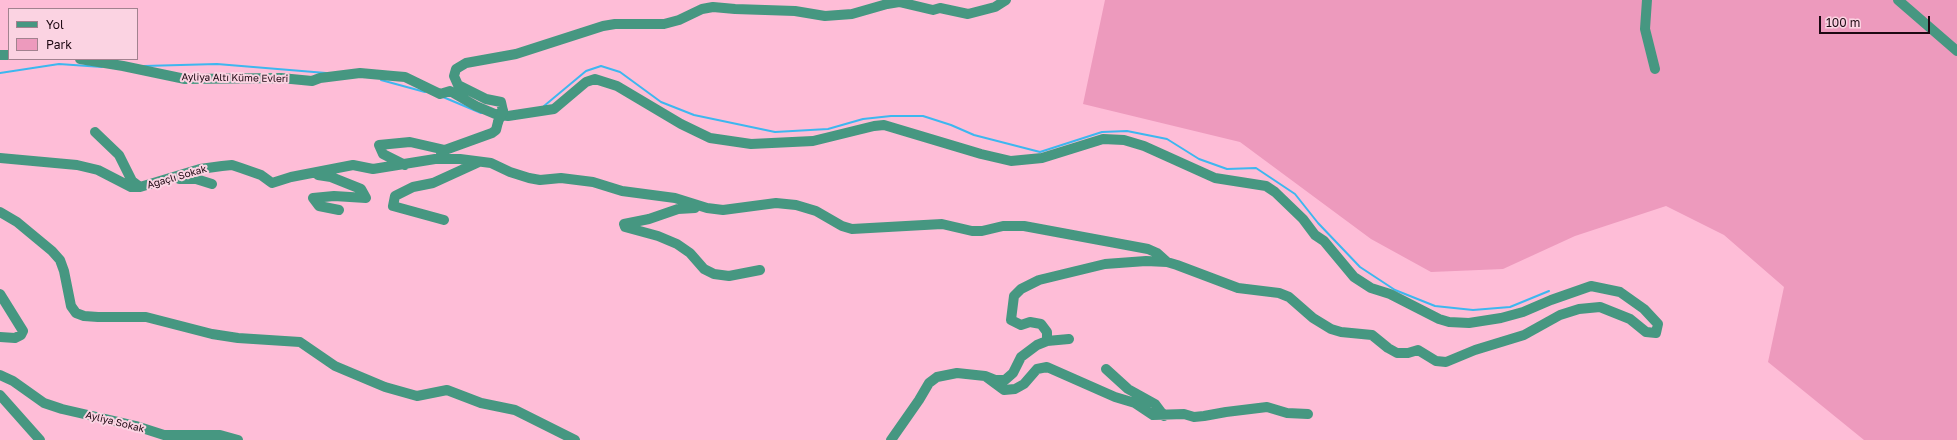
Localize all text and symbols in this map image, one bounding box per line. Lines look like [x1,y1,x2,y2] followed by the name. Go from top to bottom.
[8,8,138,60] legend
[1821,8,1932,34] scale bar
[1826,15,1860,30] text: 100 m
[46,17,64,32] text: Yol
[46,37,72,52] text: Park
[182,71,288,85] street label: Ayliya Altı Küme Evleri
[146,163,208,191] street label: Ağaçlı Sokak
[84,409,146,435] street label: Ayliya Sokak

